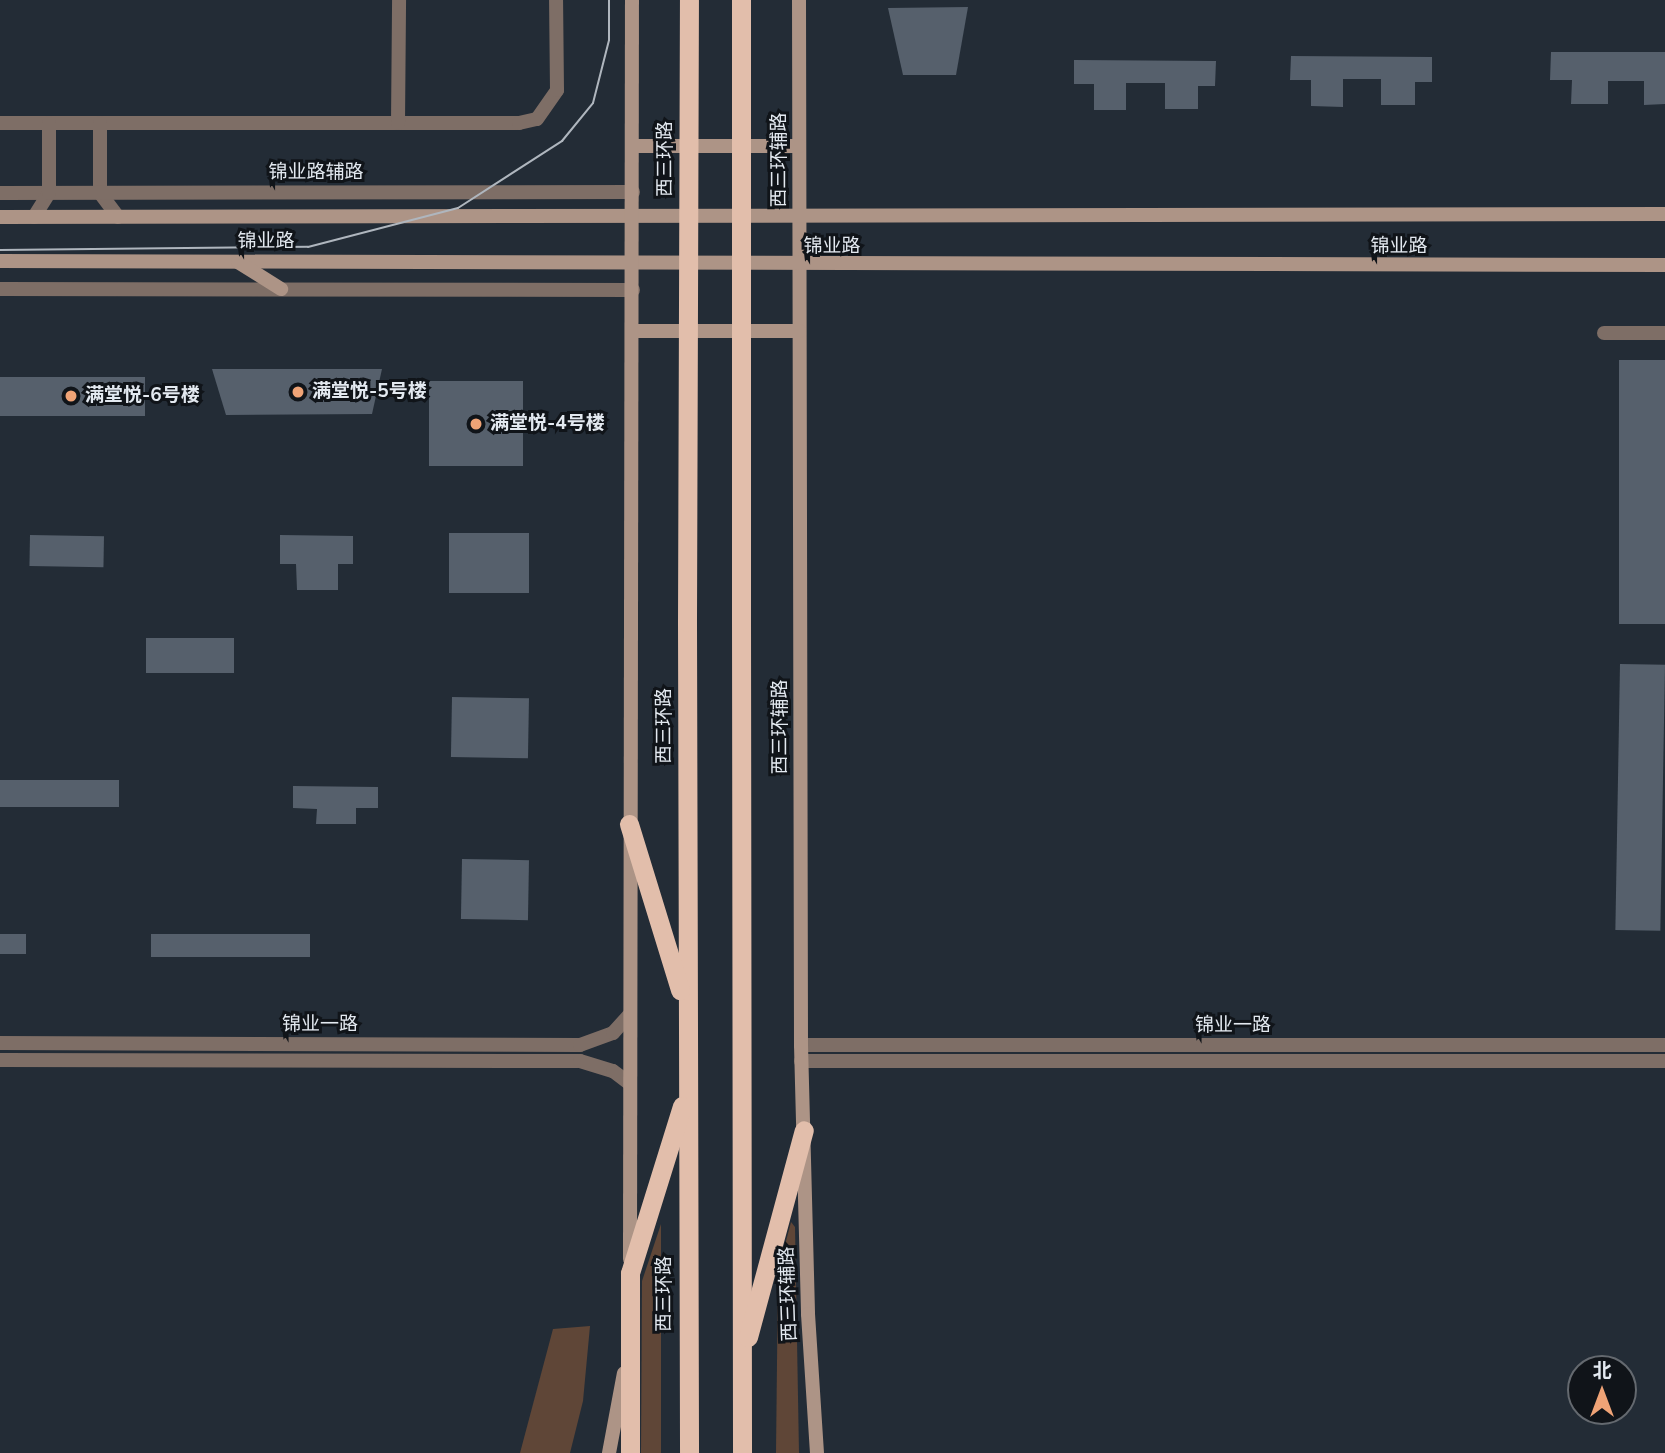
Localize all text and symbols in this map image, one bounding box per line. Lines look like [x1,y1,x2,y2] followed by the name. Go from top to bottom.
[769,113,791,207] street label: 西三环辅路
[655,121,677,197] street label: 西三环路
[269,162,363,184] street label: 锦业路辅路
[238,231,294,253] street label: 锦业路
[804,236,860,258] street label: 锦业路
[1371,236,1427,258] street label: 锦业路
[312,381,427,403] place label: 满堂悦-5号楼
[290,384,306,400] marker: 满堂悦-5号楼
[85,385,200,407] place label: 满堂悦-6号楼
[63,388,79,404] marker: 满堂悦-6号楼
[490,413,605,435] place label: 满堂悦-4号楼
[468,416,484,432] marker: 满堂悦-4号楼
[770,680,792,774] street label: 西三环辅路
[654,688,676,764] street label: 西三环路
[282,1014,358,1036] street label: 锦业一路
[1195,1015,1271,1037] street label: 锦业一路
[776,1246,802,1342] street label: 西三环辅路
[654,1256,676,1332] street label: 西三环路
[1567,1355,1637,1425] north arrow
[1592,1358,1612,1384] text: 北

